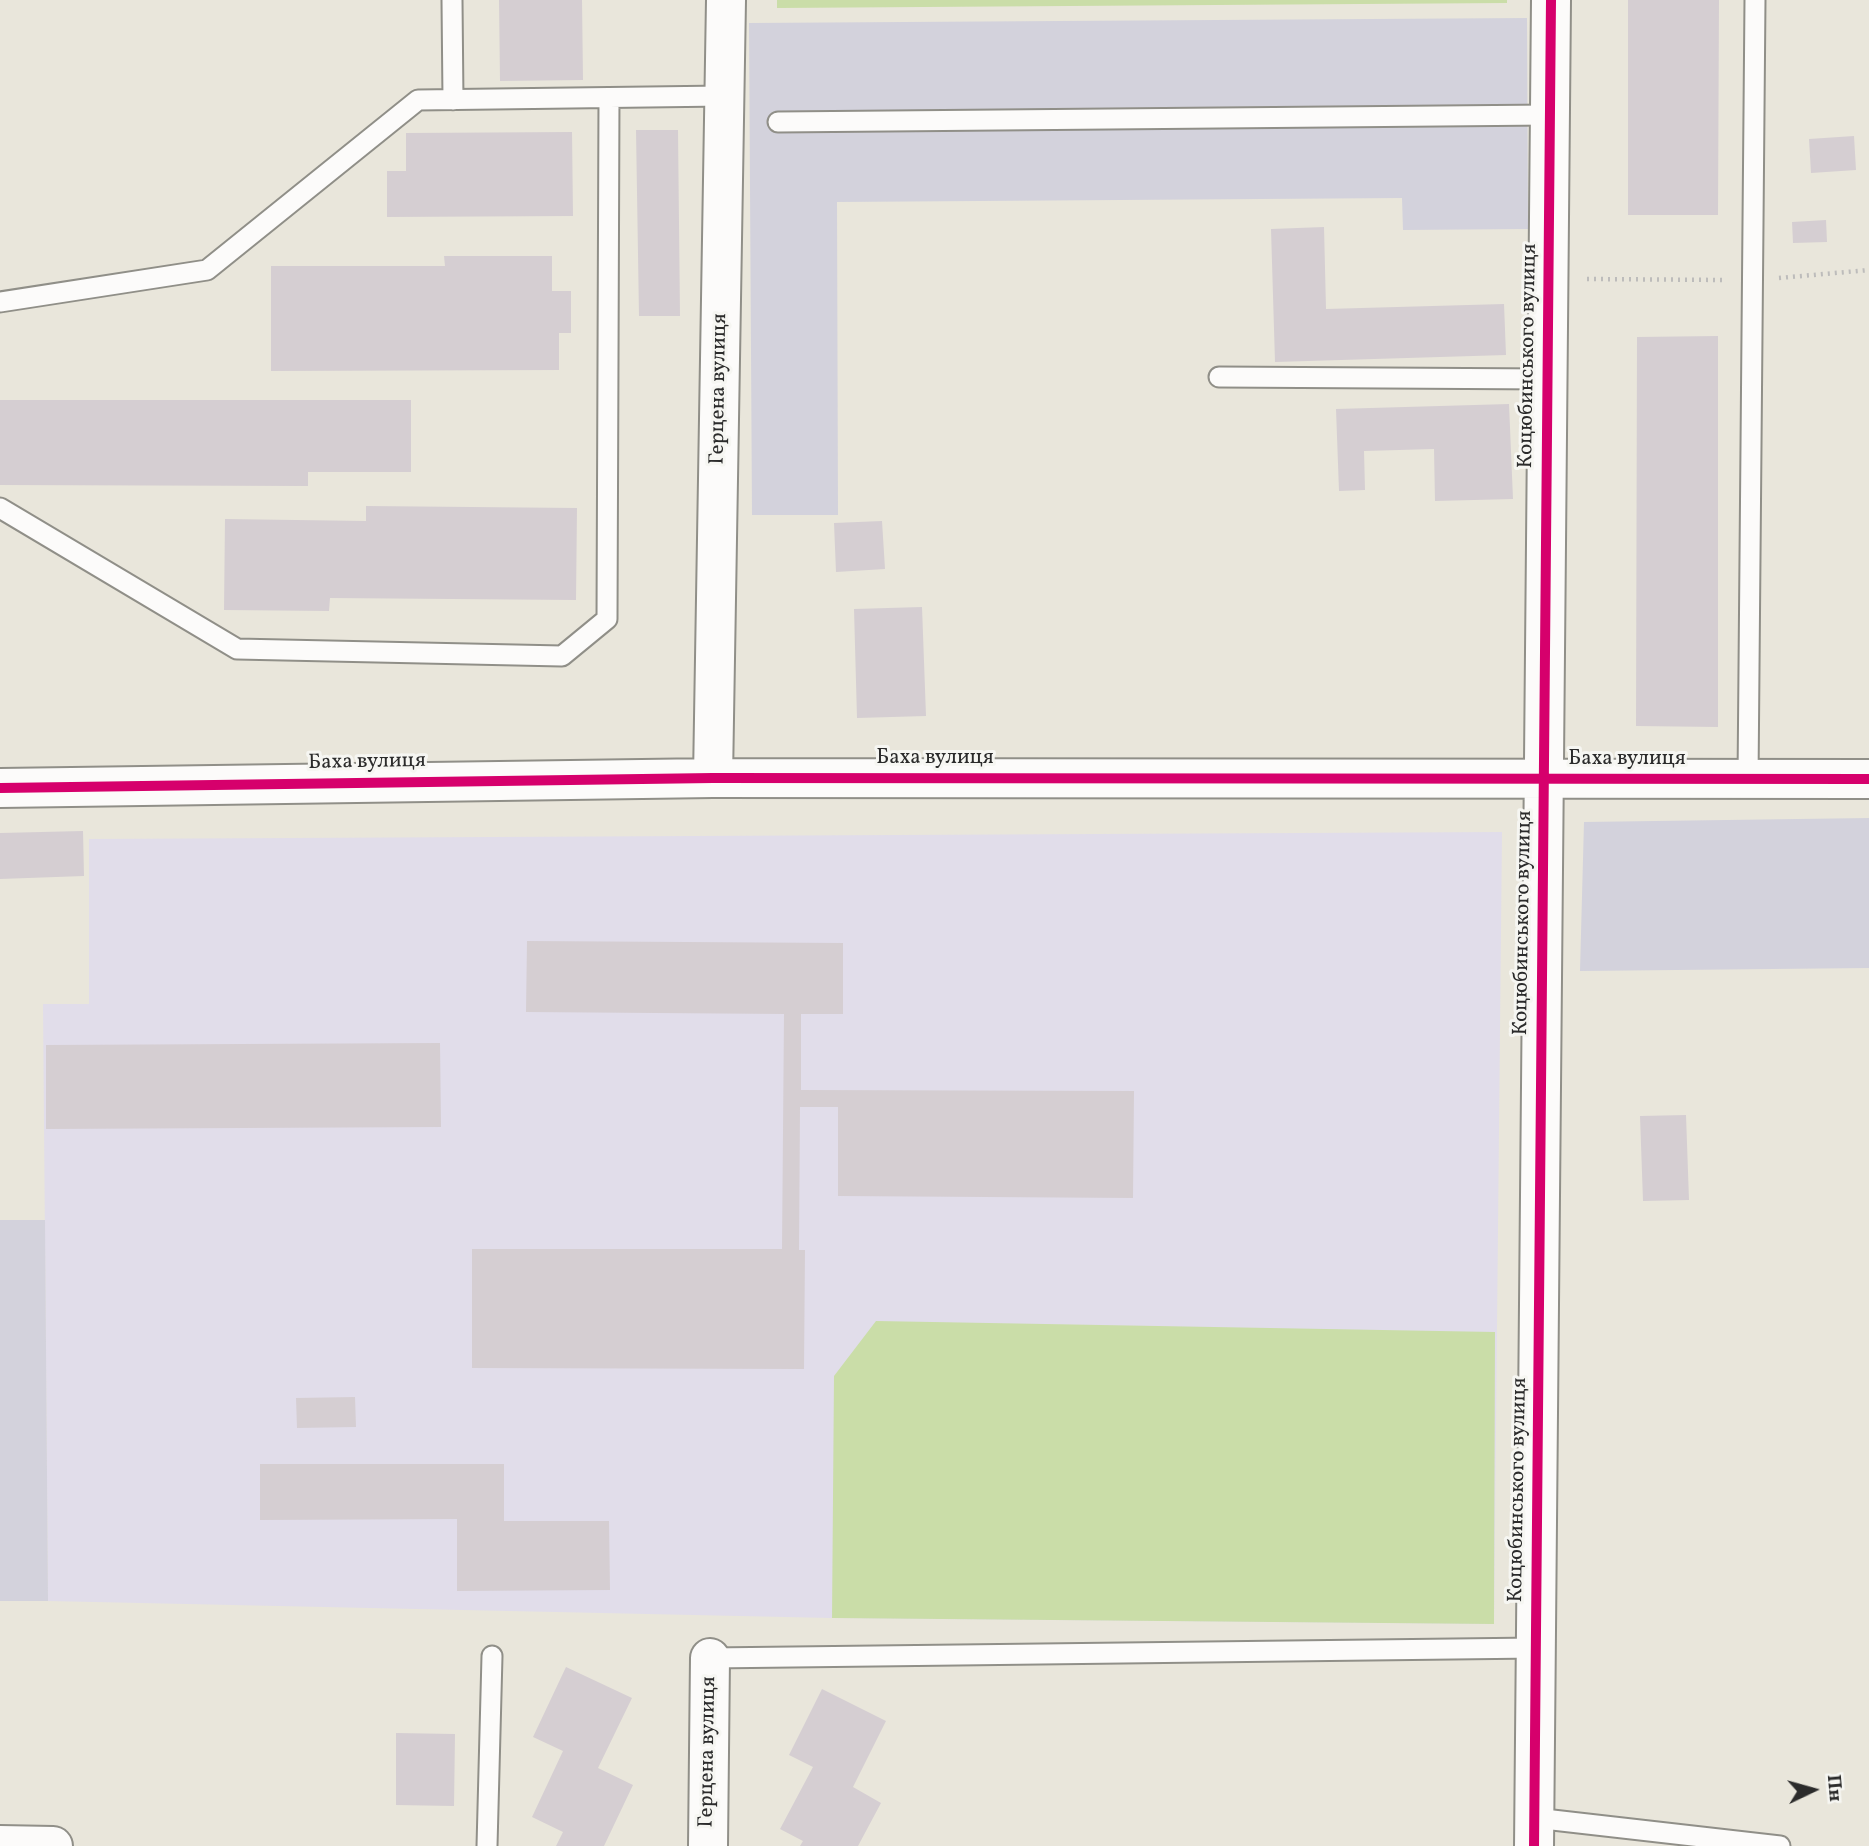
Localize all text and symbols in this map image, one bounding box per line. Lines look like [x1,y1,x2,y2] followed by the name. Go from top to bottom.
[1514,243,1544,469] street label: Коцюбинського вулиця
[706,313,734,465] street label: Герцена вулиця
[876,746,994,772] street label: Баха вулиця
[1568,747,1686,773] street label: Баха вулиця
[308,749,426,777] street label: Баха вулиця
[1509,810,1539,1036] street label: Коцюбинського вулиця
[1504,1377,1534,1603] street label: Коцюбинського вулиця
[695,1676,723,1828] street label: Герцена вулиця
[1778,1755,1848,1825] north arrow
[1820,1774,1848,1803] text: Пн

